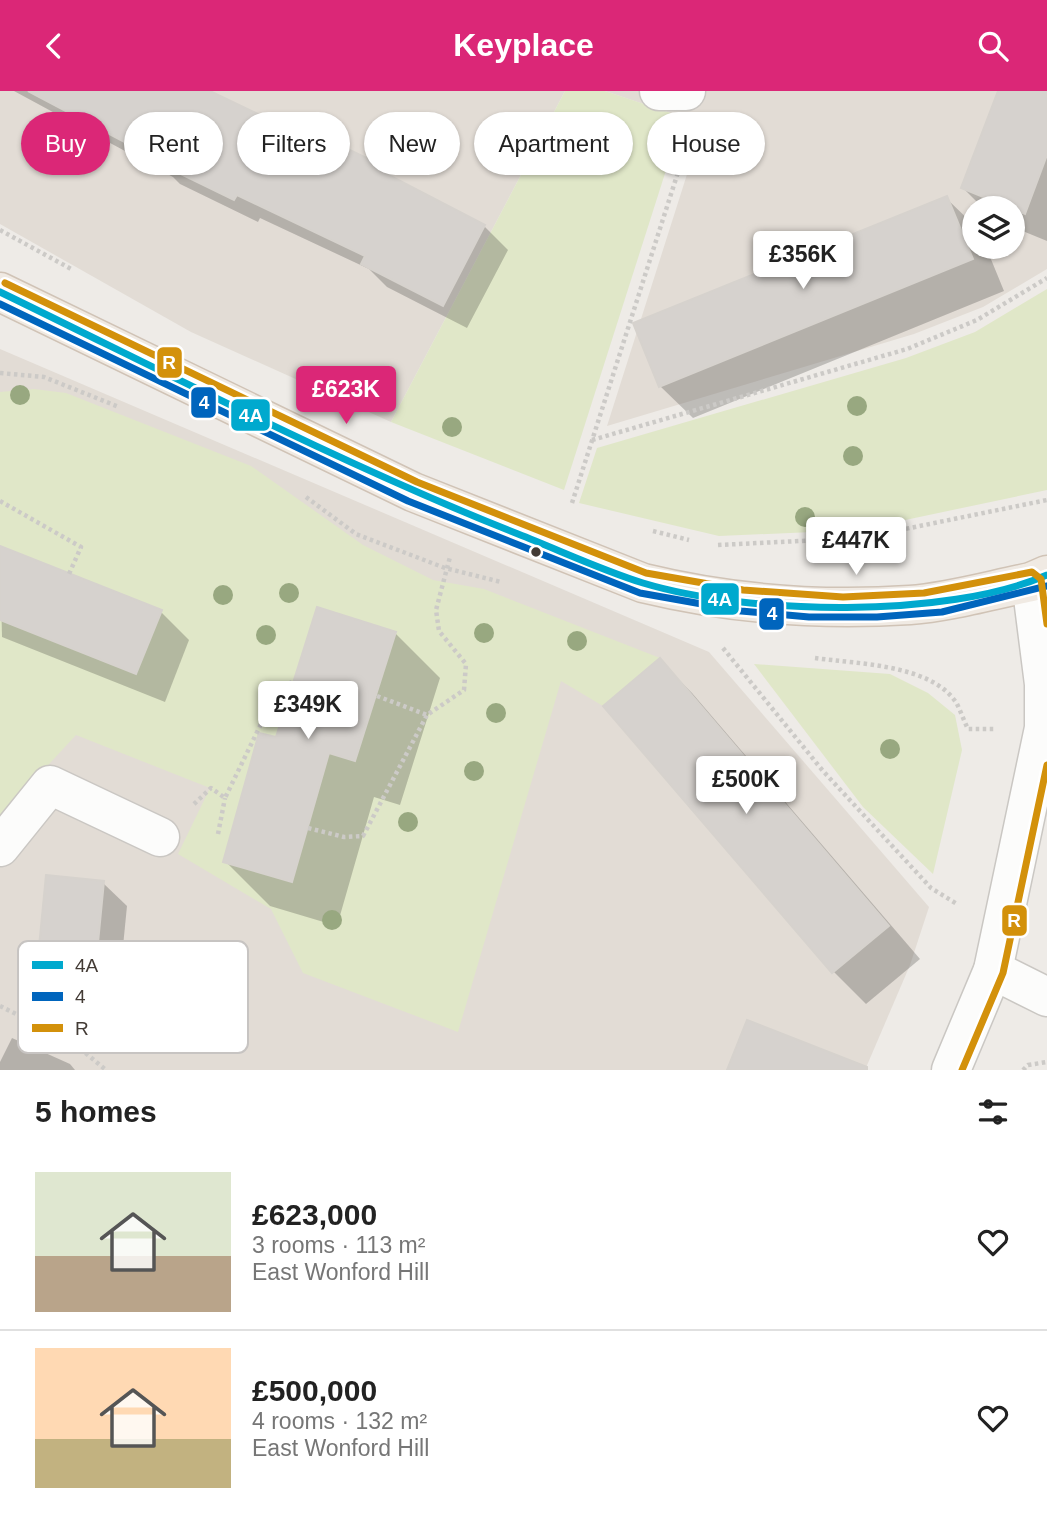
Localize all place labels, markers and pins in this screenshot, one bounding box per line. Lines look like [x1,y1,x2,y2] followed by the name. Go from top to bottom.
[754,231,852,291] pin: £356K
[297,367,395,426] pin: £623K
[807,517,905,577] pin: £447K
[529,545,543,559] unlabelled marker
[259,681,357,741] pin: £349K
[697,757,795,816] pin: £500K

